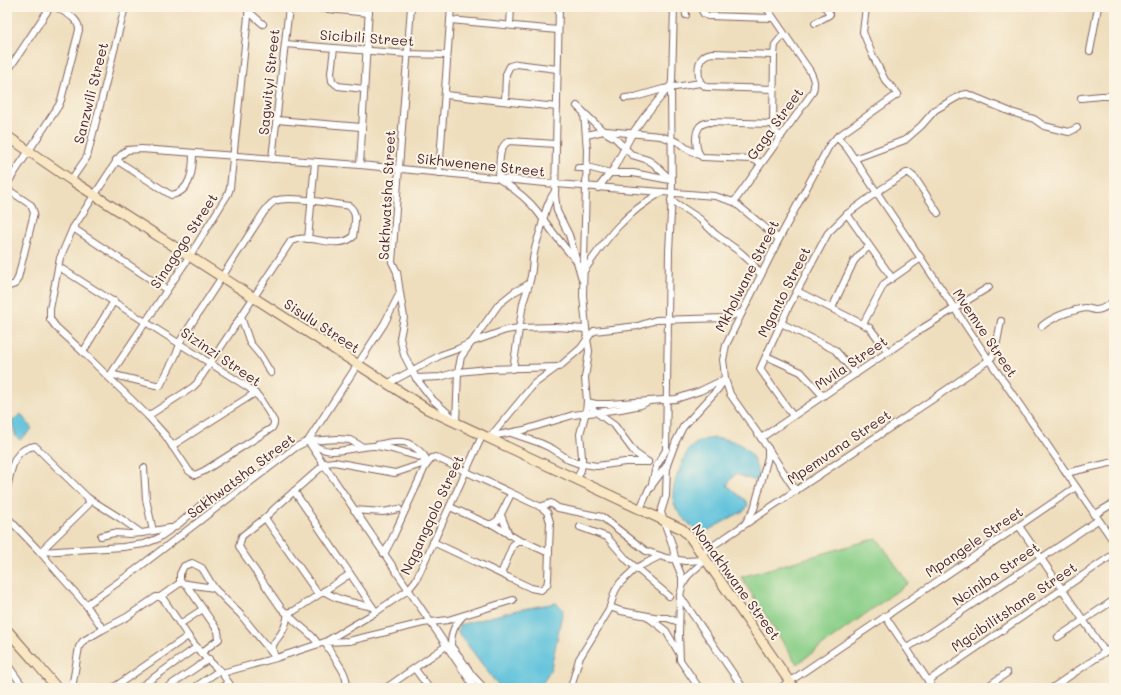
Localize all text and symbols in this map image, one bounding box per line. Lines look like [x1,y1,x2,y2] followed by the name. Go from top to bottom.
[319,25,415,50] street label: Sicibili Street
[253,28,284,136] street label: Sagwityi Street
[69,40,112,146] street label: Sanzwili Street
[742,84,807,164] street label: Gaga Street
[374,129,399,260] street label: Sakhwatsha Street
[416,148,546,181] street label: Sikhwenene Street
[146,189,222,292] street label: Sinagogo Street
[710,217,783,335] street label: Mkholwane Street
[753,243,815,340] street label: Mganto Street
[949,284,1022,381] street label: Mvemve Street
[281,294,364,357] street label: Sisulu Street
[177,323,265,390] street label: Sizinzi Street
[811,331,891,394] street label: Mvila Street
[783,405,894,488] street label: Mpemvana Street
[183,429,298,522] street label: Sakhwatsha Street
[395,452,468,578] street label: Nqgangqolo Street
[921,502,1026,581] street label: Mpangele Street
[688,520,785,643] street label: Nomakhwane Street
[948,537,1043,610] street label: Nciniba Street
[947,557,1080,656] street label: Mgcibilitshane Street

